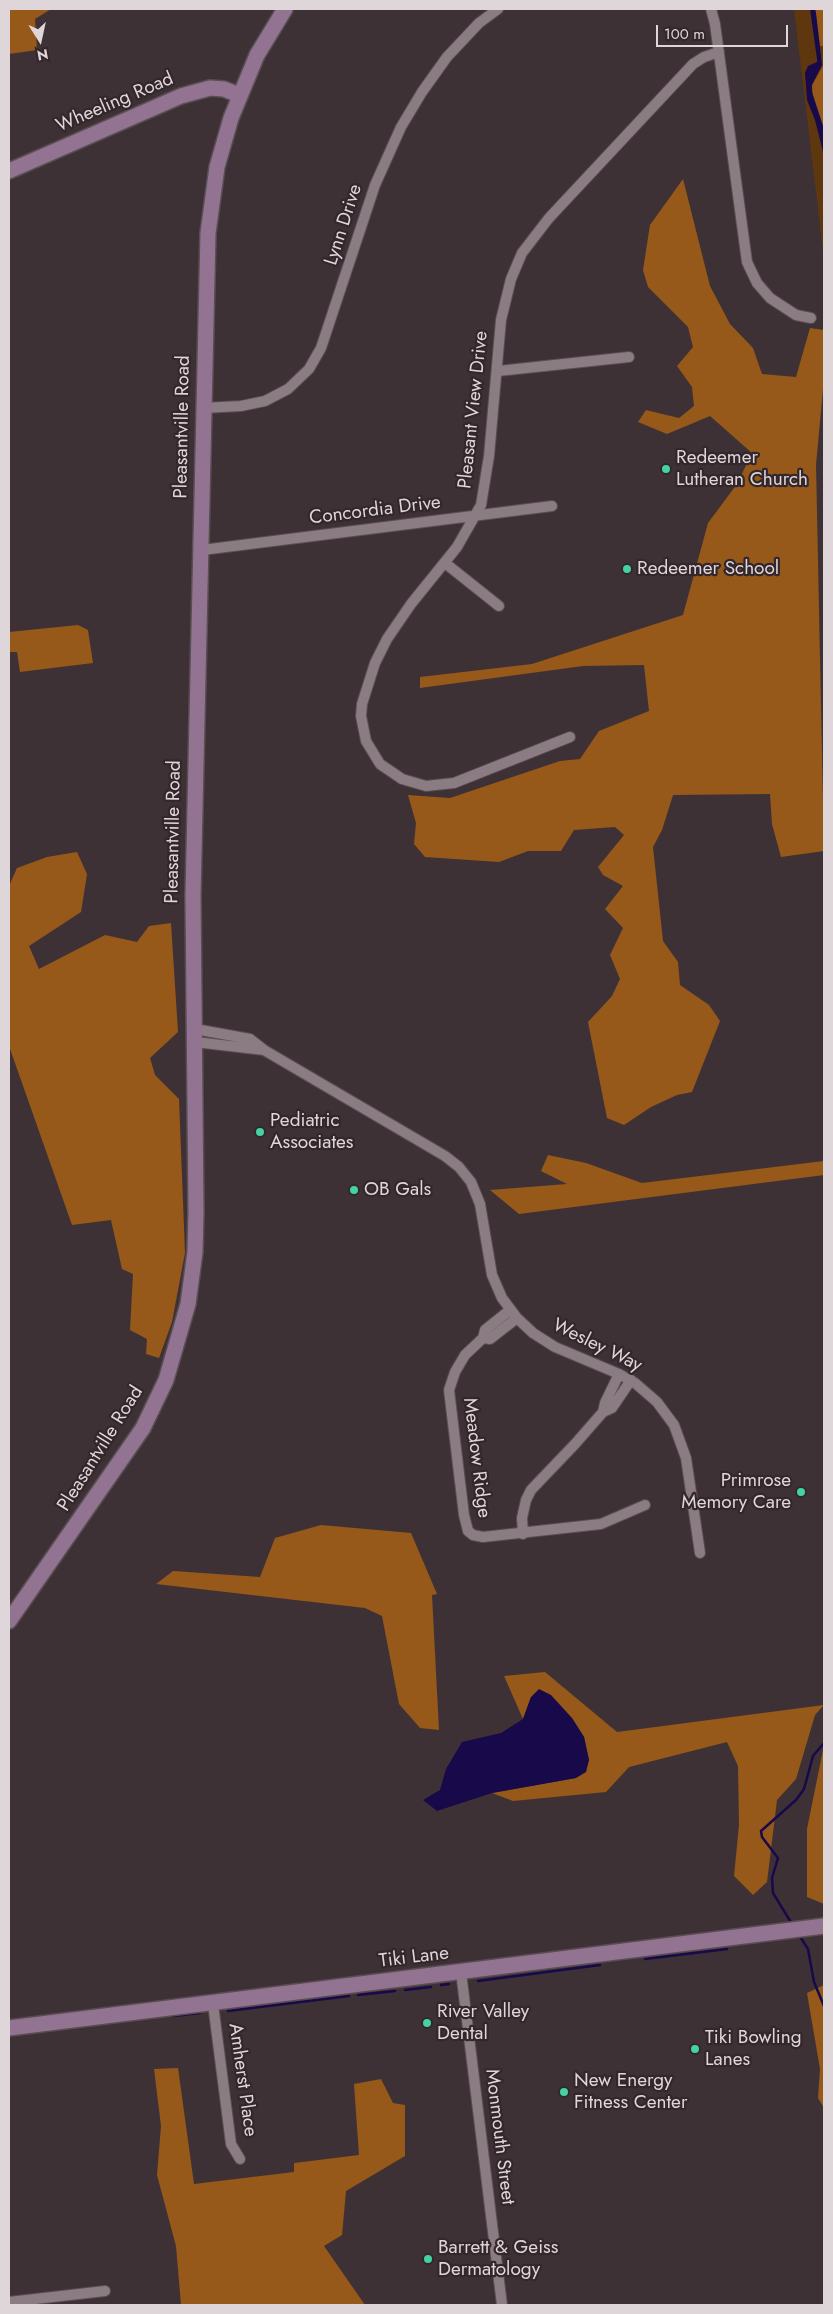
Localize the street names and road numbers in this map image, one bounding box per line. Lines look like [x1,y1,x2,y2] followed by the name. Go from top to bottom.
[53,68,177,138] street label: Wheeling Road
[320,182,368,268] street label: Lynn Drive
[454,330,494,490] street label: Pleasant View Drive
[170,355,196,499] street label: Pleasantville Road
[308,492,442,530] street label: Concordia Drive
[161,760,187,904] street label: Pleasantville Road
[548,1314,646,1378] street label: Wesley Way
[53,1382,149,1516] street label: Pleasantville Road
[457,1397,495,1519] street label: Meadow Ridge
[378,1942,450,1974] street label: Tiki Lane
[223,2022,261,2138] street label: Amherst Place
[479,2068,519,2206] street label: Monmouth Street

